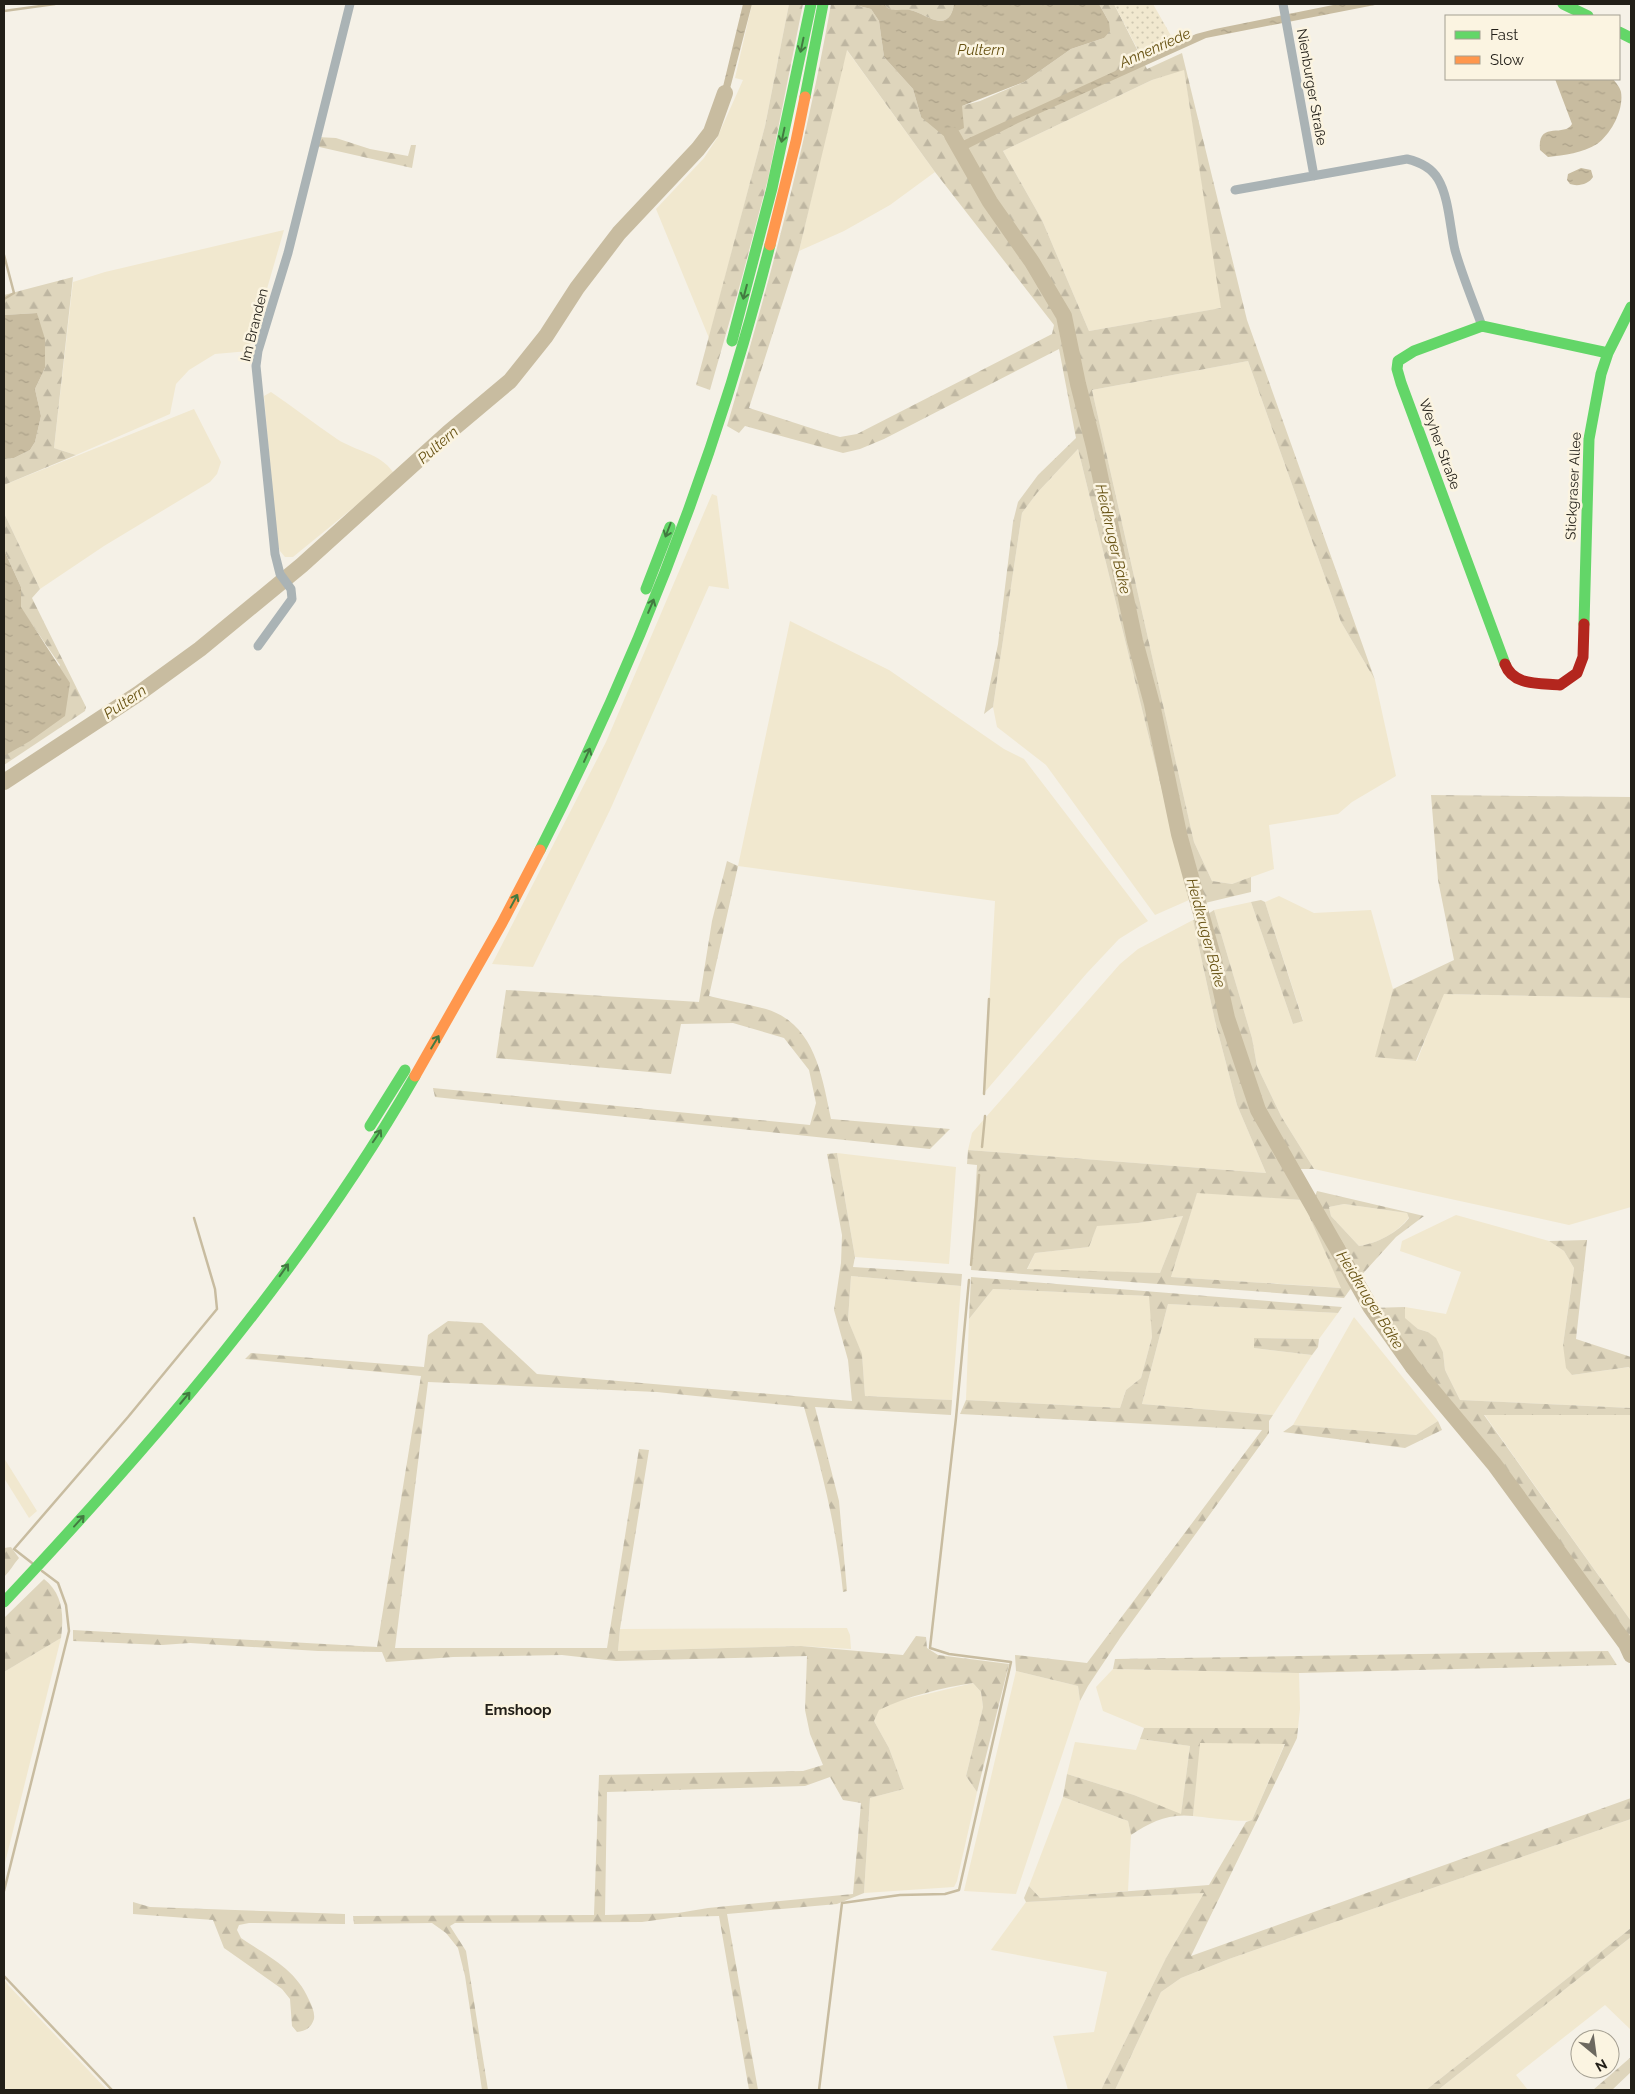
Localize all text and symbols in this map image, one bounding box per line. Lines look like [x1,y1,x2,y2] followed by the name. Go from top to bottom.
[1445,15,1620,80] legend
[1116,24,1194,72] water label: Annenriede
[1490,26,1518,44] text: Fast
[1294,27,1330,147] street label: Nienburger Straße
[797,37,807,53] one-way arrow
[957,41,1005,59] water label: Pultern
[1490,51,1524,69] text: Slow
[778,126,788,142] one-way arrow
[740,284,749,300] one-way arrow
[237,287,271,363] street label: Im Branden
[1416,396,1464,492] street label: Weyher Straße
[414,423,462,467] water label: Pultern
[1562,432,1584,540] street label: Stickgraser Allee
[1092,482,1134,596] water label: Heidkruger Bäke
[663,523,672,538] one-way arrow
[647,599,656,614] one-way arrow
[100,681,150,723] water label: Pultern
[582,748,592,763] one-way arrow
[1183,876,1229,990] water label: Heidkruger Bäke
[510,894,520,908] one-way arrow
[430,1036,440,1050] one-way arrow
[372,1130,382,1144] one-way arrow
[1333,1248,1407,1352] water label: Heidkruger Bäke
[279,1263,289,1277] one-way arrow
[179,1392,190,1405] one-way arrow
[73,1515,85,1528] one-way arrow
[484,1701,552,1719] district label: Emshoop
[1570,2029,1620,2079] north arrow
[1593,2056,1610,2075] text: N

